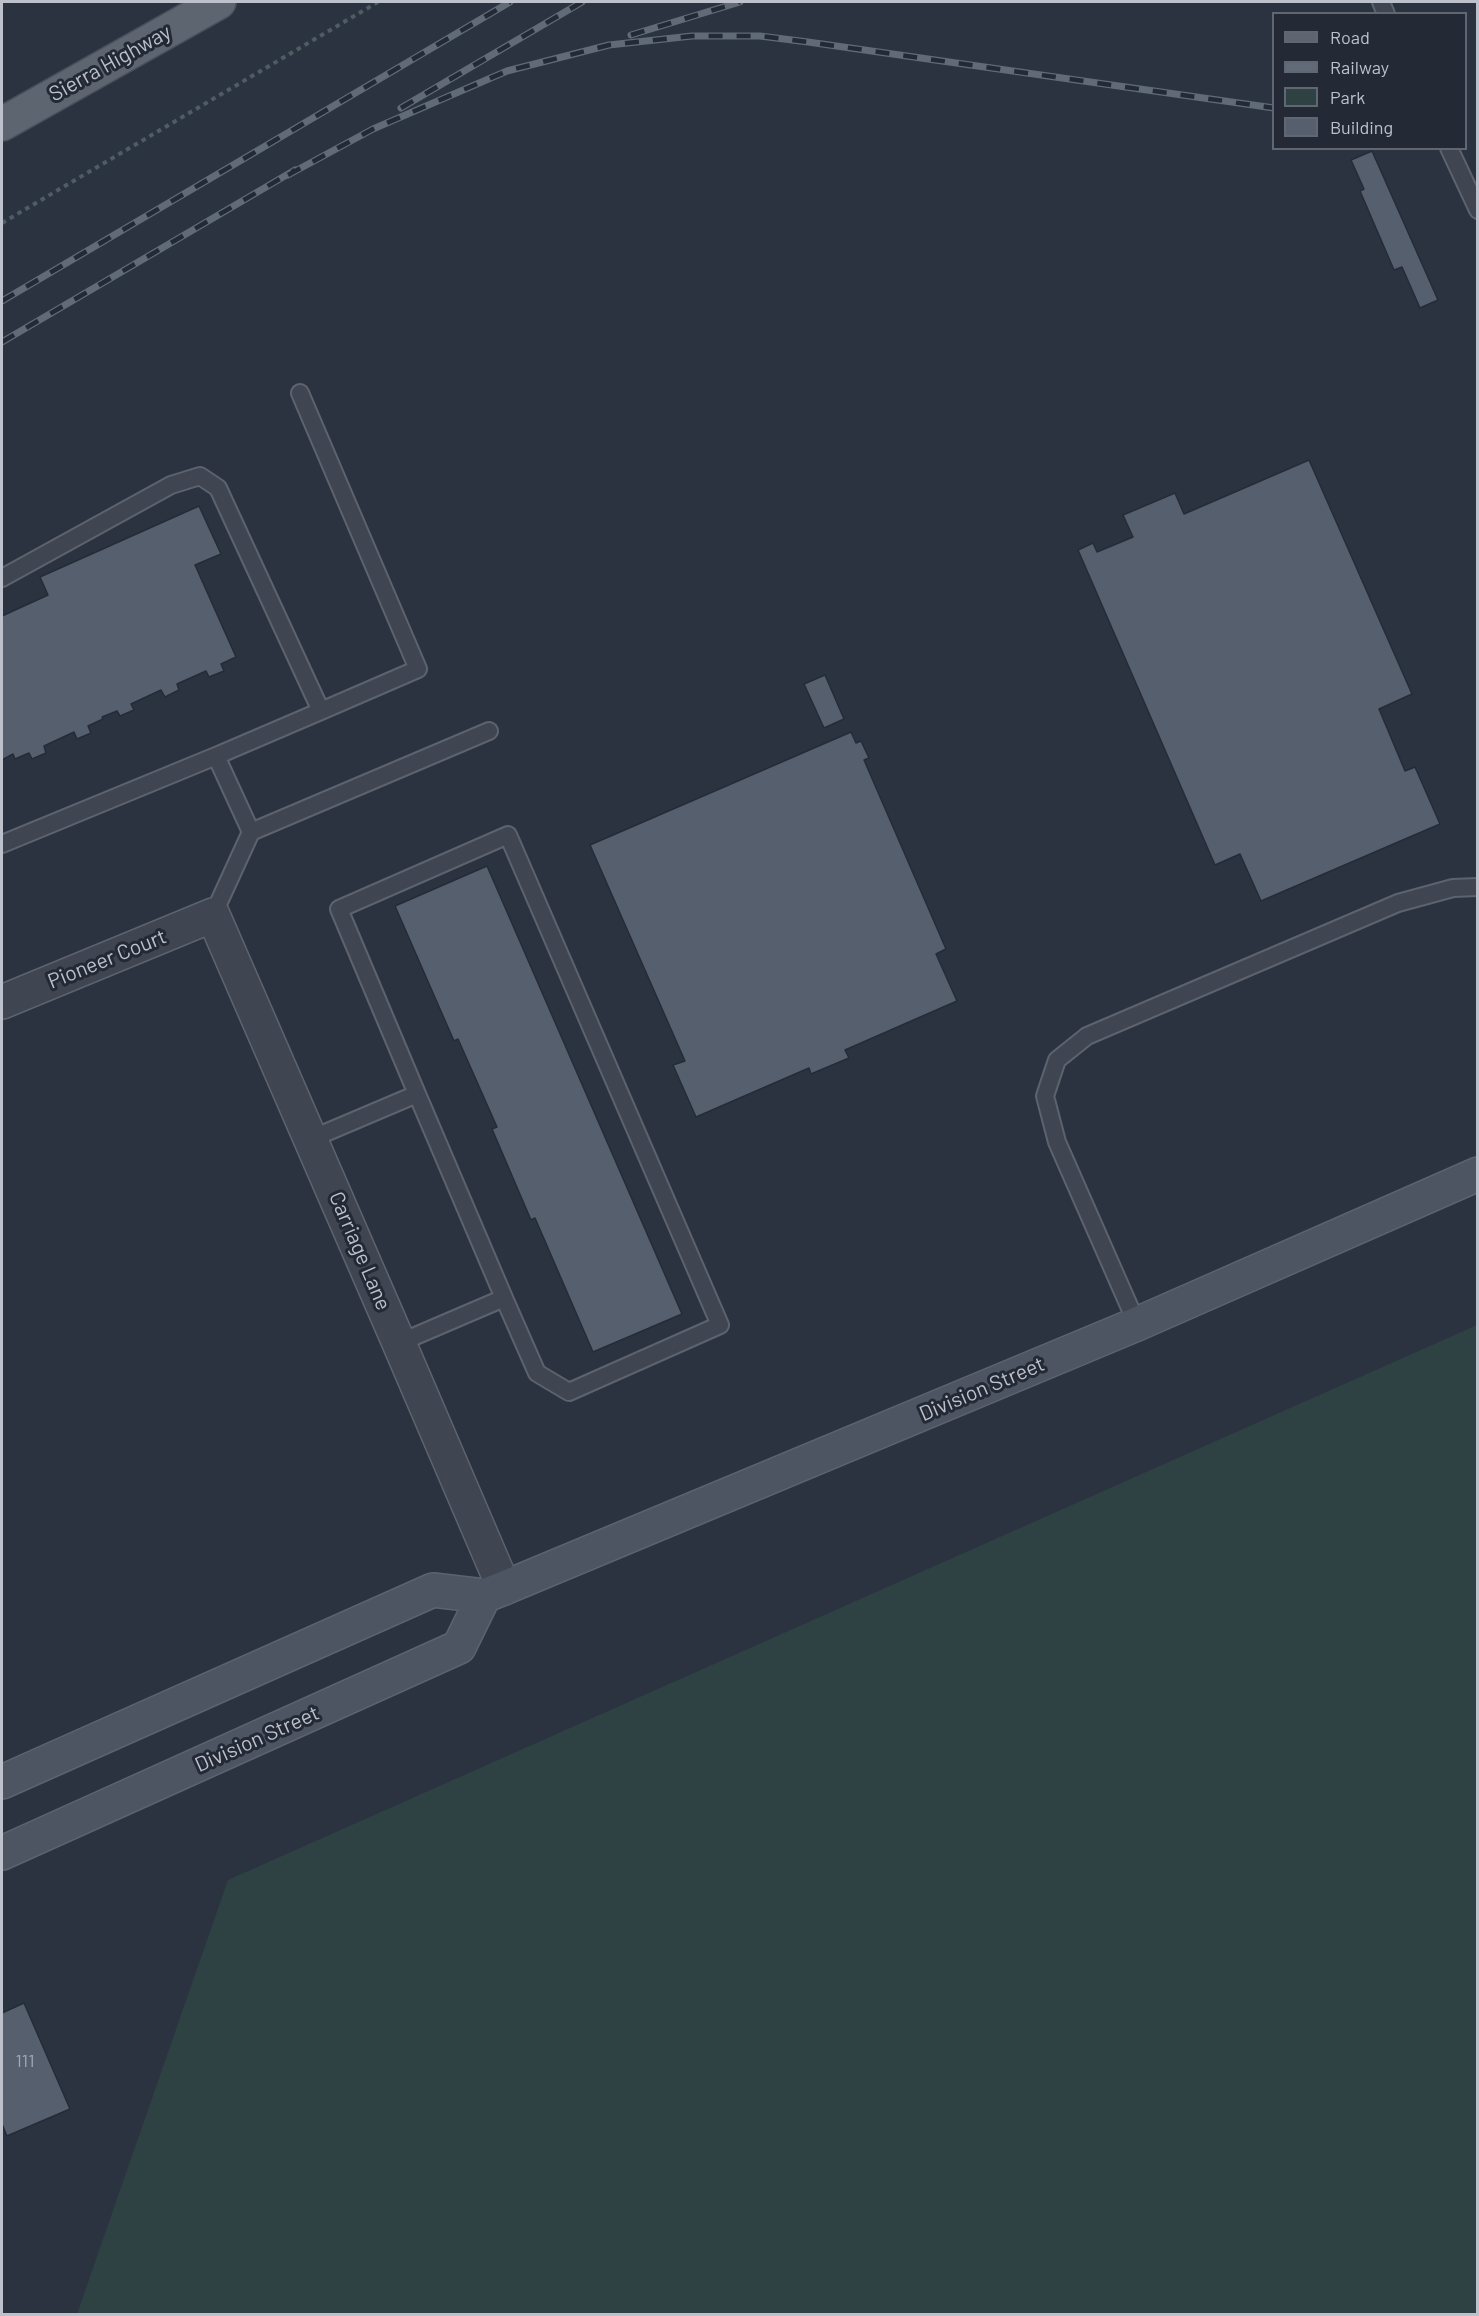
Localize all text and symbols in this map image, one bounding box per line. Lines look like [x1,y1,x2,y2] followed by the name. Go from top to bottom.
[1272,12,1467,150] legend
[45,19,175,107] street label: Sierra Highway
[1330,26,1370,48] text: Road
[1330,56,1389,78] text: Railway
[1330,86,1365,108] text: Park
[1330,116,1393,138] text: Building
[44,924,170,994] street label: Pioneer Court
[324,1188,396,1314] street label: Carriage Lane
[916,1351,1048,1427] street label: Division Street
[191,1700,323,1778] street label: Division Street
[15,2050,35,2072] house number: 111

